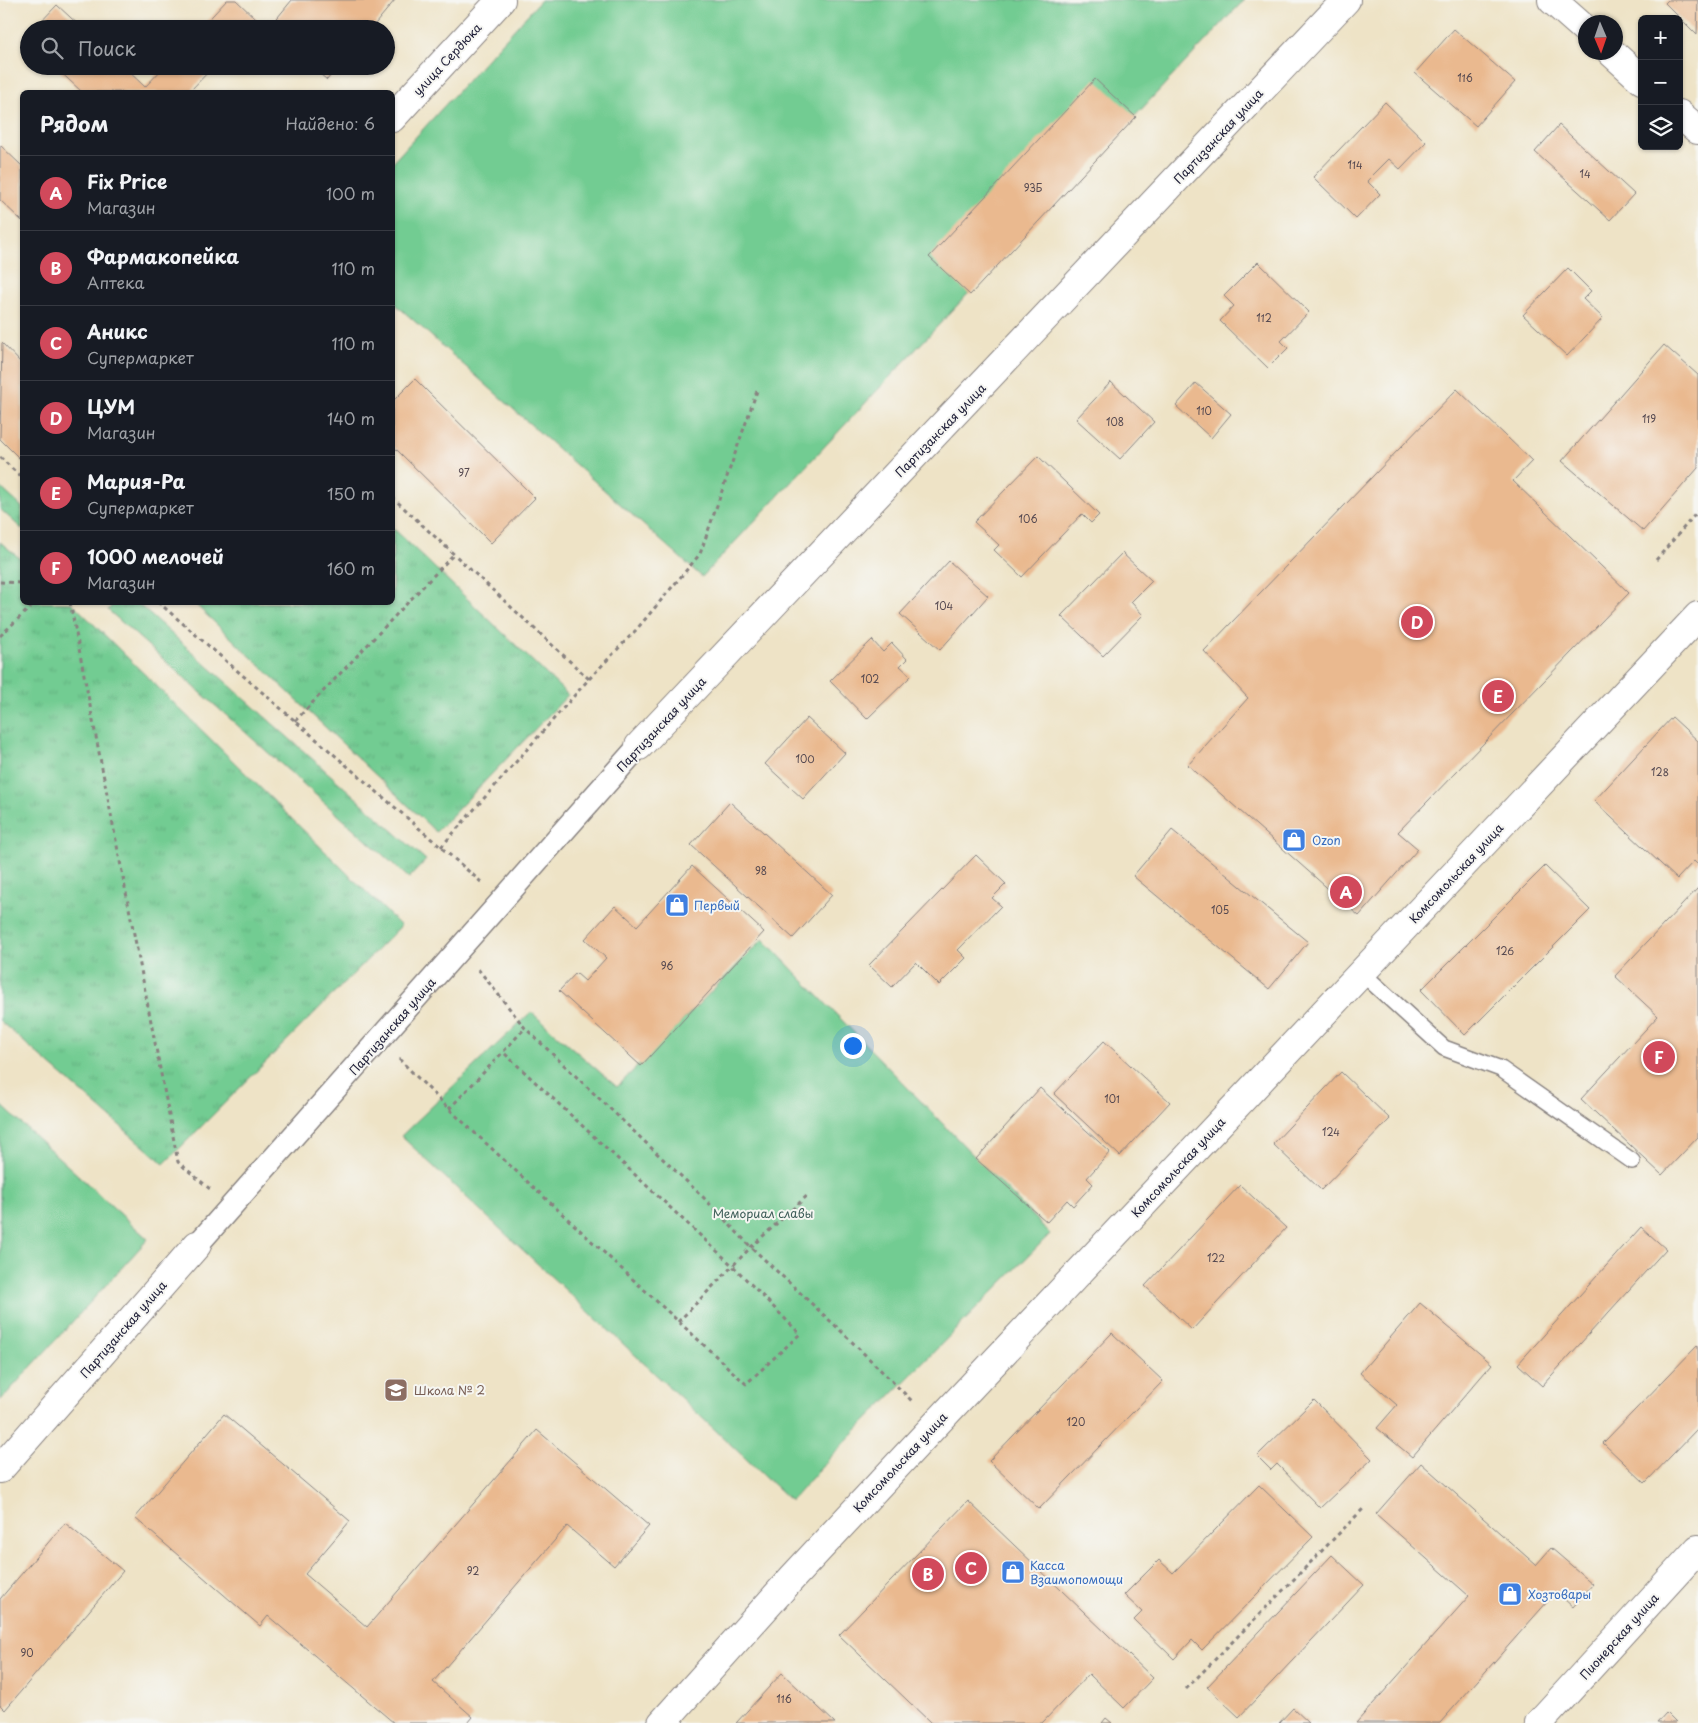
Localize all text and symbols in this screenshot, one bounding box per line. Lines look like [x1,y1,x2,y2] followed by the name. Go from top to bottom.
[1578,15,1623,60] north arrow
[1638,15,1683,150] map controls
[1638,15,1683,60] button: +
[409,18,486,99] street label: улица Сердюка
[20,20,395,75] search box
[38,34,66,62] icon: search
[78,34,136,62] text: Поиск
[1638,60,1683,105] button: −
[1457,70,1473,85] house number: 116
[1169,84,1267,187] street label: Партизанская улица
[1638,105,1683,150] button: layers
[40,107,108,139] text: Рядом
[285,111,375,135] text: Найдено: 6
[1348,157,1363,172] house number: 114
[1579,166,1591,181] house number: 14
[87,167,167,195] text: Fix Price
[1024,180,1043,195] house number: 93Б
[50,181,62,205] text: A
[326,181,375,205] text: 100 m
[87,195,156,219] text: Магазин
[87,242,239,270] text: Фармакопейка
[51,256,61,280] text: B
[332,256,375,280] text: 110 m
[87,270,144,294] text: Аптека
[1256,310,1272,325] house number: 112
[87,317,148,345] text: Аникс
[50,331,62,355] text: C
[332,331,375,355] text: 110 m
[87,345,194,369] text: Супермаркет
[890,379,990,481] street label: Партизанская улица
[87,392,135,420] text: ЦУМ
[1196,403,1212,418] house number: 110
[50,406,62,430] text: D
[327,406,375,430] text: 140 m
[1642,411,1656,426] house number: 119
[1106,414,1124,429] house number: 108
[87,420,156,444] text: Магазин
[458,465,470,480] house number: 97
[87,467,185,495] text: Мария-Ра
[51,481,61,505] text: E
[327,481,375,505] text: 150 m
[87,495,194,519] text: Супермаркет
[1019,511,1037,526] house number: 106
[87,542,224,570] text: 1000 мелочей
[51,556,61,580] text: F
[327,556,375,580] text: 160 m
[87,570,156,594] text: Магазин
[935,598,954,613] house number: 104
[1401,603,1433,641] pin: D
[861,671,879,686] house number: 102
[612,672,710,775] street label: Партизанская улица
[1482,677,1514,715] pin: E
[795,751,815,766] house number: 100
[1651,764,1669,779] house number: 128
[1405,819,1507,927] street label: Комсомольская улица
[1281,827,1307,853] shop icon: Ozon
[1312,831,1341,849] place label: Ozon
[755,863,767,878] house number: 98
[1330,873,1362,911] pin: A
[664,892,690,918] shop icon: Первый
[694,896,740,914] place label: Первый
[1211,902,1229,917] house number: 105
[1496,943,1514,958] house number: 126
[661,958,673,973] house number: 96
[345,973,440,1079] street label: Партизанская улица
[840,1033,866,1059] your location
[1643,1038,1675,1076] pin: F
[1104,1091,1120,1106] house number: 101
[1127,1113,1229,1221] street label: Комсомольская улица
[1322,1124,1340,1139] house number: 124
[713,1204,813,1222] park label: Мемориал славы
[1207,1250,1225,1265] house number: 122
[76,1276,171,1382] street label: Партизанская улица
[383,1377,409,1403] school or university icon: Школа № 2
[414,1381,485,1399] place label: Школа № 2
[849,1408,951,1516] street label: Комсомольская улица
[1067,1414,1085,1429] house number: 120
[955,1549,987,1587] pin: C
[912,1555,944,1593] pin: B
[1030,1556,1123,1588] place label: Касса Взаимопомощи
[1000,1559,1026,1585] shop icon: Касса Взаимопомощи
[467,1563,479,1578] house number: 92
[1497,1581,1523,1607] shop icon: Хозтовары
[1528,1585,1591,1603] place label: Хозтовары
[1575,1589,1663,1683] street label: Пионерская улица
[20,1645,34,1660] house number: 90
[776,1691,792,1706] house number: 116

